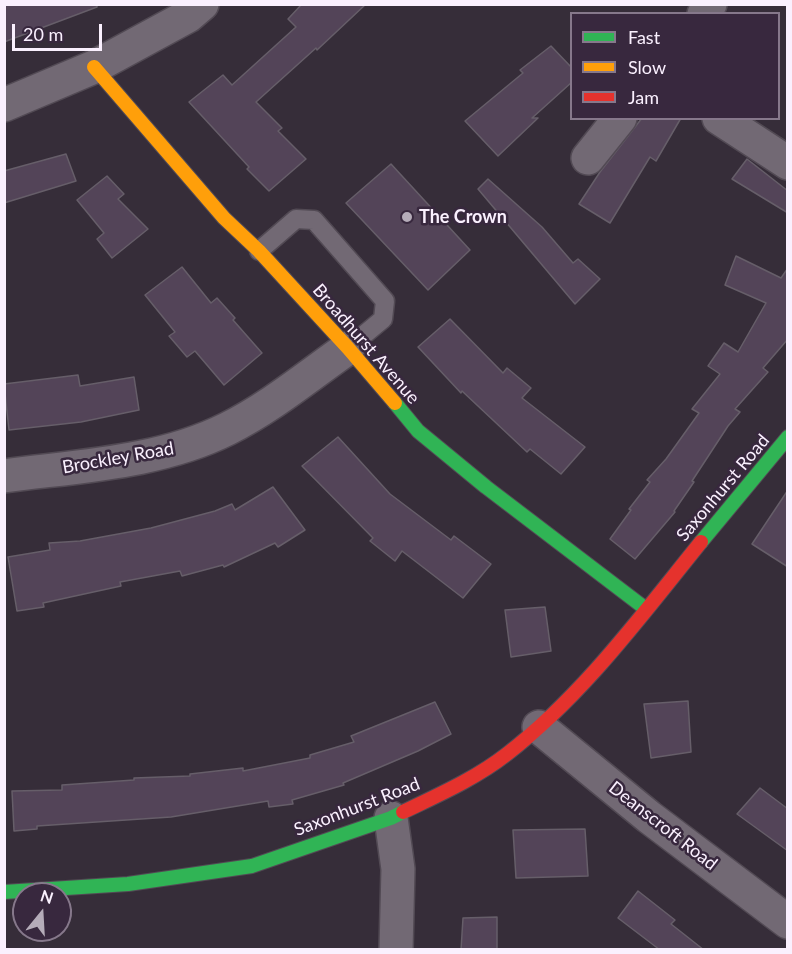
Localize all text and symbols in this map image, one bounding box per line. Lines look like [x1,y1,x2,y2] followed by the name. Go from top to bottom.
[15,12,105,50] scale bar
[570,12,780,120] legend
[23,23,63,45] text: 20 m
[628,26,660,48] text: Fast
[628,56,666,78] text: Slow
[628,86,659,108] text: Jam
[419,206,507,228] place label: The Crown
[400,210,414,224] marker: The Crown
[308,280,424,408] street label: Broadhurst Avenue
[672,430,774,546] street label: Saxonhurst Road
[61,438,175,478] street label: Brockley Road
[291,773,423,841] street label: Saxonhurst Road
[605,777,721,875] street label: Deanscroft Road
[12,882,72,942] north arrow
[38,885,56,907] text: N

